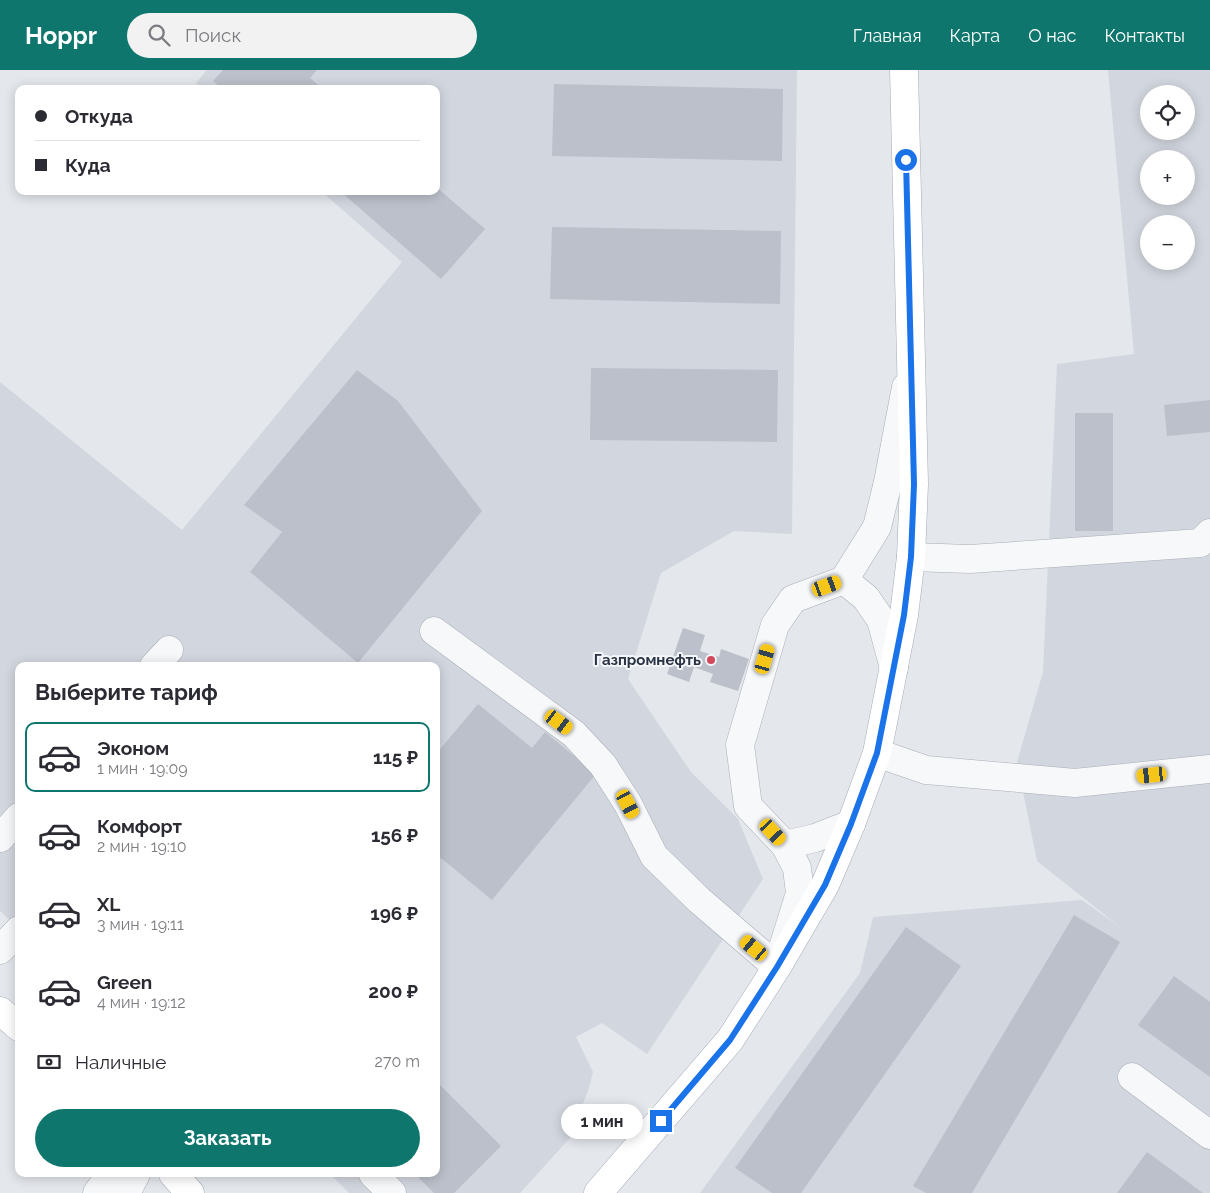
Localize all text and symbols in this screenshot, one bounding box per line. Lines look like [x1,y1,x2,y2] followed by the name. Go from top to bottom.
[127,13,477,58] search box
[25,21,97,50] text: Hoppr
[145,21,173,49] icon: search
[185,24,241,46] text: Поиск
[853,25,921,46] text: Главная
[949,25,1000,46] text: Карта
[1028,25,1076,46] text: О нас
[1104,25,1185,46] text: Контакты
[1140,85,1195,270] map controls
[1140,85,1195,140] button: locate
[65,105,133,127] text: Откуда
[895,149,917,171] route start
[1140,150,1195,205] button: +
[65,154,111,176] text: Куда
[1140,215,1195,270] button: −
[810,574,843,598] car
[753,643,776,675] car
[594,651,701,669] place label: Газпромнефть
[705,654,717,666] marker: Газпромнефть
[35,679,218,705] text: Выберите тариф
[542,707,575,737] car
[37,735,82,780] icon: car
[97,737,169,759] text: Эконом
[373,746,418,768] text: 115 ₽
[97,759,188,778] text: 1 мин · 19:09
[1136,766,1167,784] car
[614,787,641,821] car
[37,813,82,858] icon: car
[97,815,182,837] text: Комфорт
[757,816,788,848] car
[371,824,418,846] text: 156 ₽
[97,837,187,856] text: 2 мин · 19:10
[37,891,82,936] icon: car
[97,893,120,915] text: XL
[370,902,418,924] text: 196 ₽
[97,915,184,934] text: 3 мин · 19:11
[737,933,770,963] car
[37,969,82,1014] icon: car
[97,971,152,993] text: Green
[368,980,418,1002] text: 200 ₽
[97,993,185,1012] text: 4 мин · 19:12
[35,1048,63,1076] icon: cash
[75,1051,166,1073] text: Наличные
[375,1052,420,1071] text: 270 m
[561,1104,644,1138] callout: 1 мин
[35,1109,420,1167] button: Заказать
[650,1110,672,1132] route end
[581,1112,623,1131] text: 1 мин

